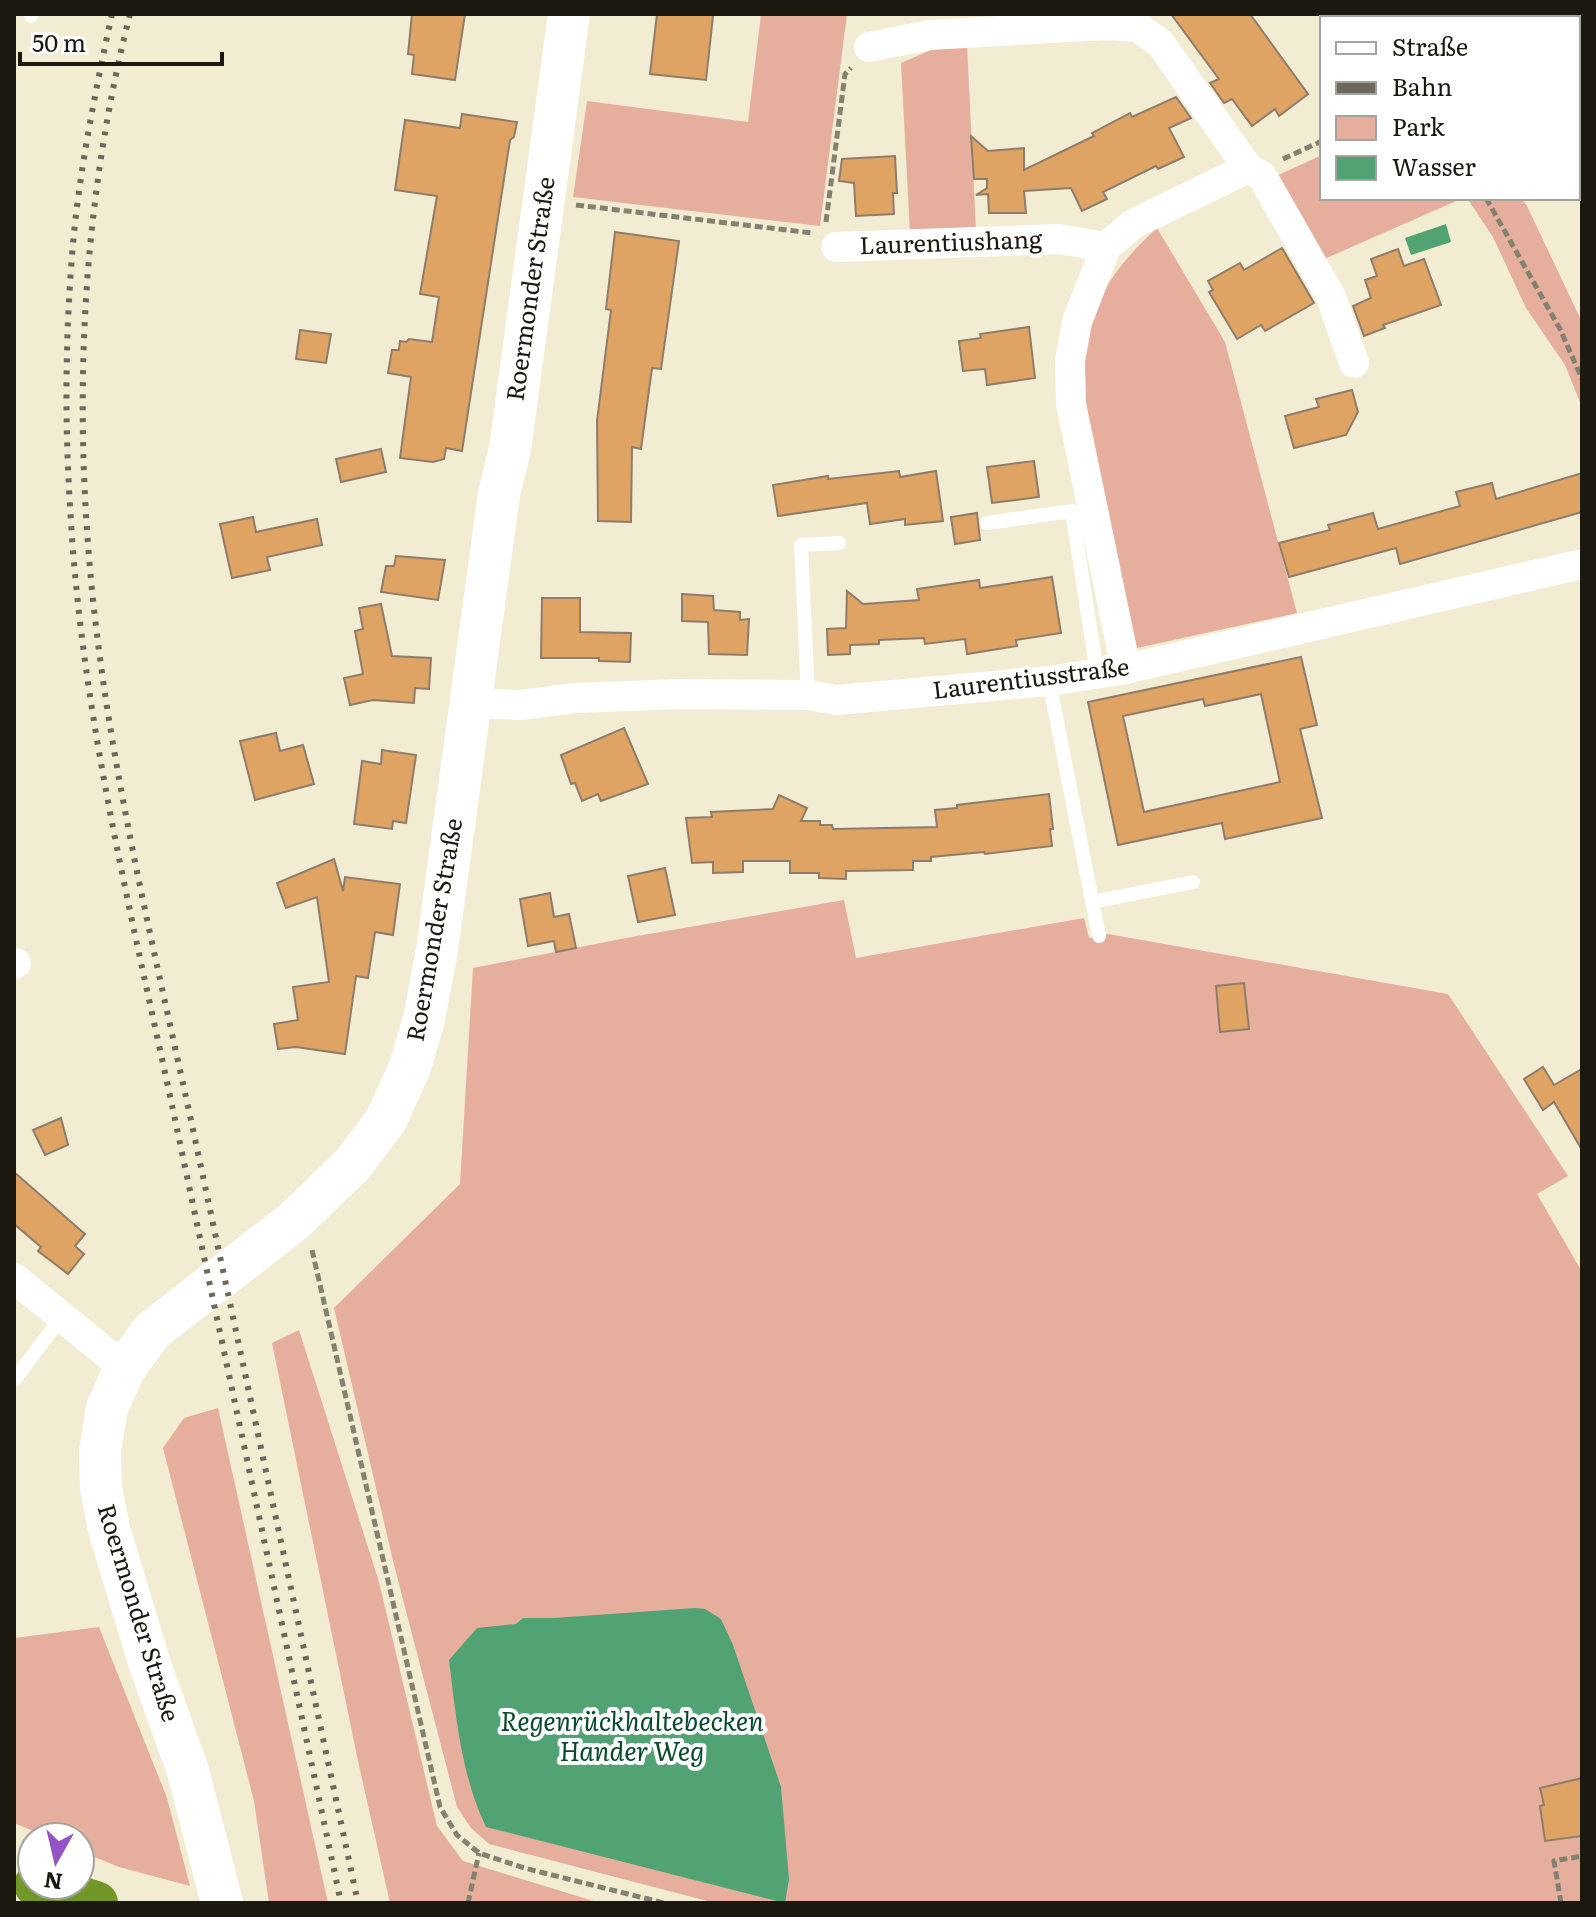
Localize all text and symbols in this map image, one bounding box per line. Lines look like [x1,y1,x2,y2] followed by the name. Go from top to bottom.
[20,16,222,66] scale bar
[1320,16,1580,200] legend
[32,24,86,59] text: 50 m
[1392,28,1468,63] text: Straße
[1392,68,1452,103] text: Bahn
[1392,108,1445,143] text: Park
[1392,148,1476,183] text: Wasser
[495,174,562,403] street label: Roermonder Straße
[859,220,1044,261] street label: Laurentiushang
[930,647,1131,706] street label: Laurentiusstraße
[396,815,469,1044] street label: Roermonder Straße
[91,1499,190,1726] street label: Roermonder Straße
[500,1700,764,1769] water label: Regenrückhaltebecken Hander Weg
[16,1821,96,1901] north arrow
[42,1865,64,1900] text: N

